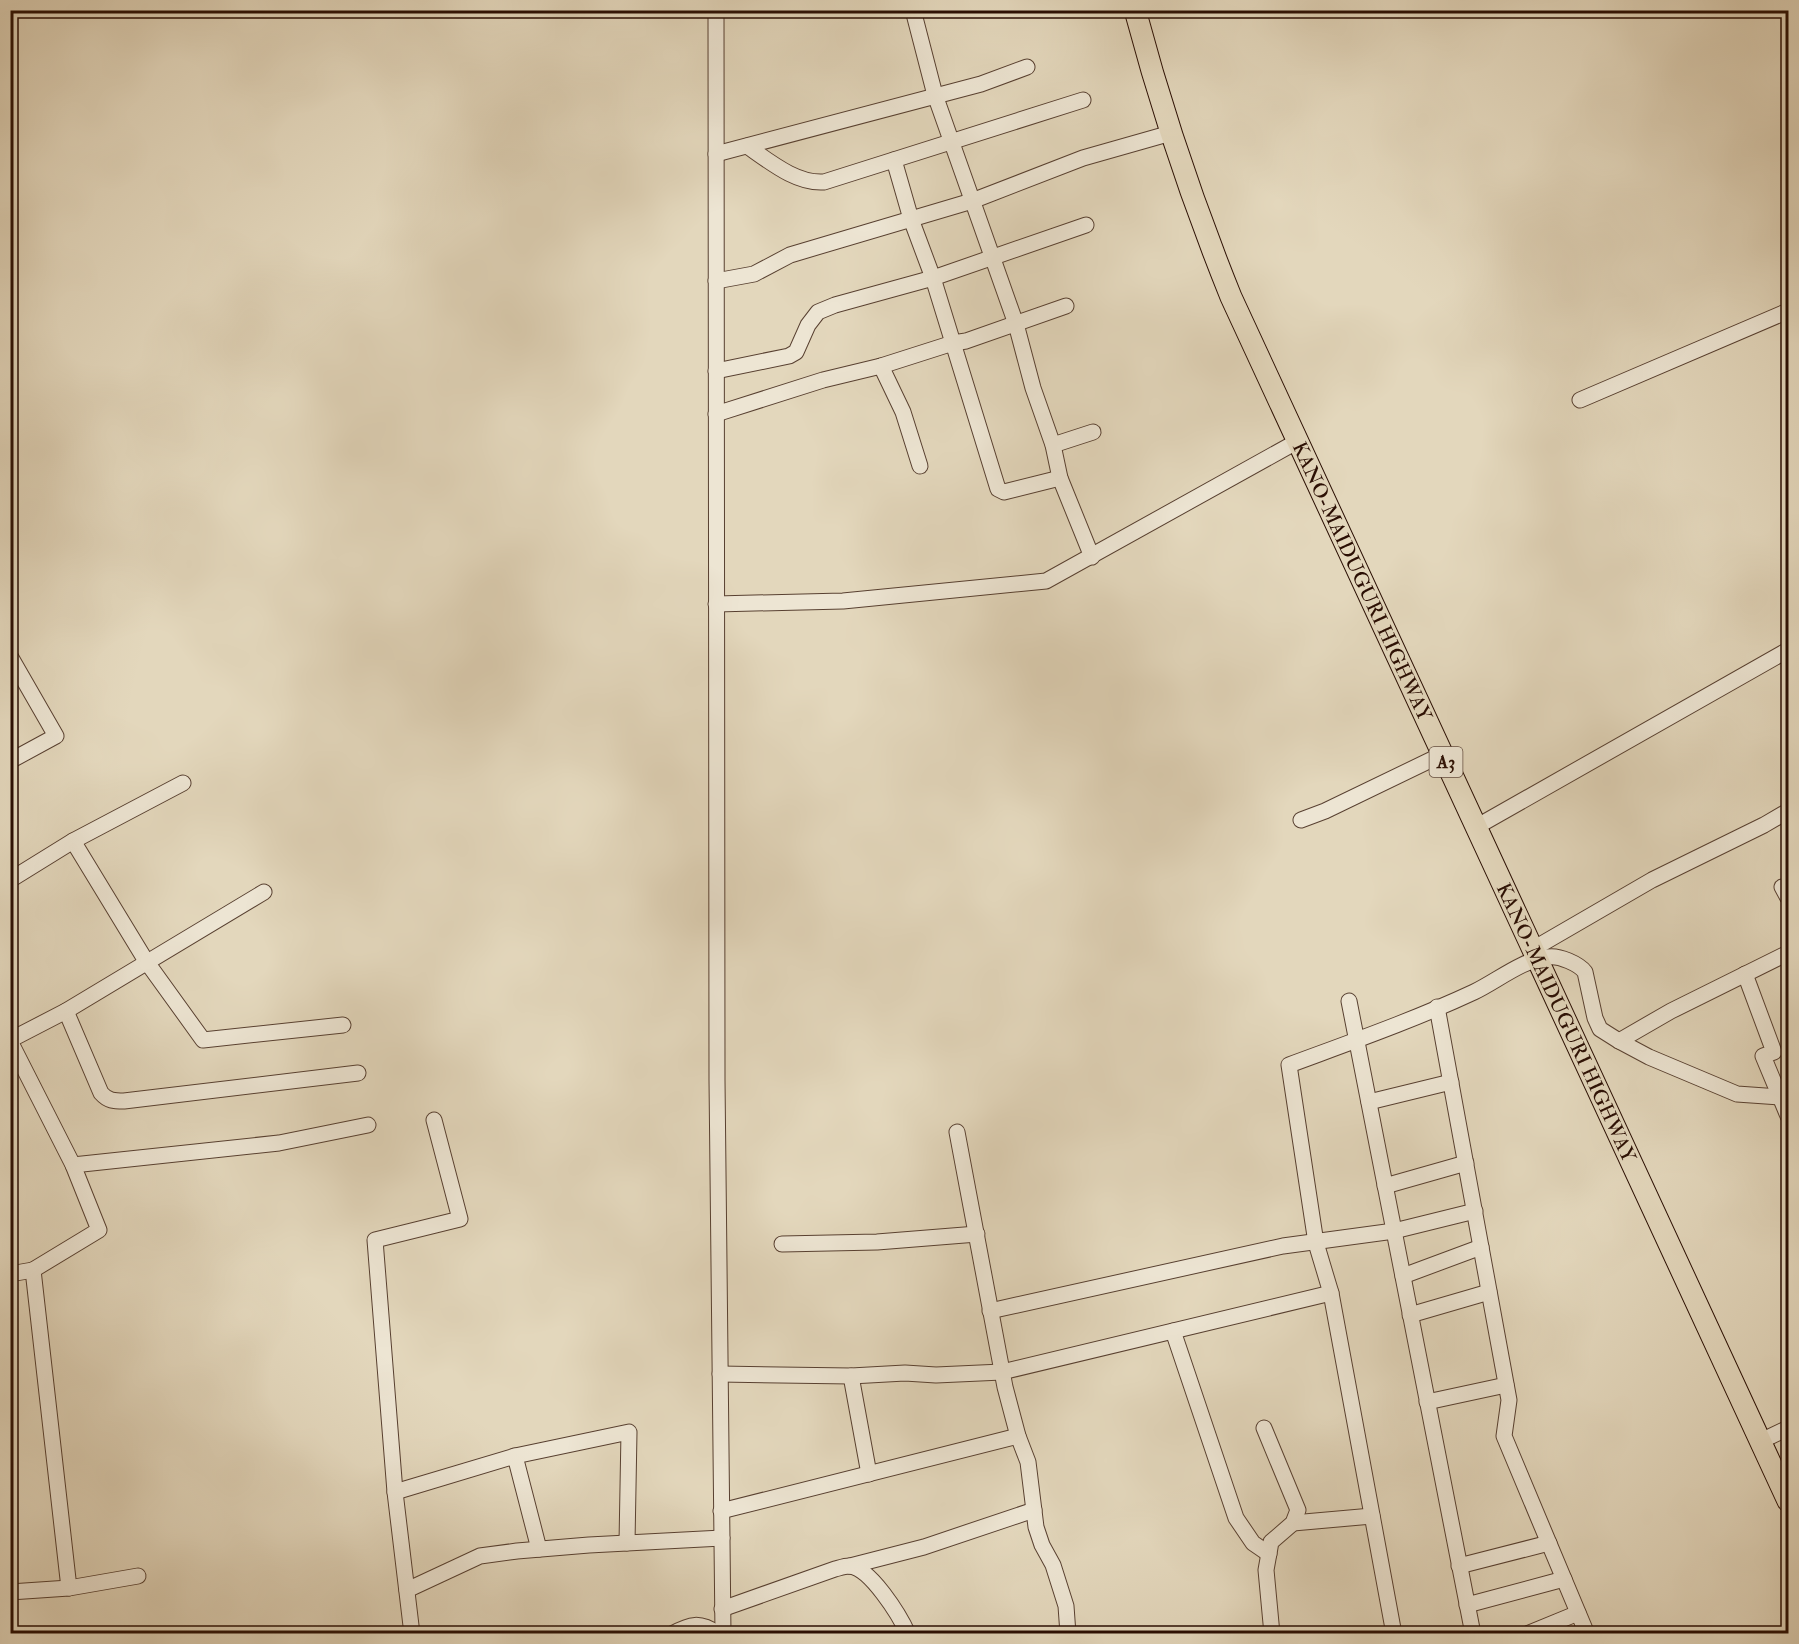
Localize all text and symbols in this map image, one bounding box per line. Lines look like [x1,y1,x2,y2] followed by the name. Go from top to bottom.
[1287,438,1438,726] street label: KANO-MAIDUGURI HIGHWAY
[1430,747,1462,777] road number: A3
[1491,879,1642,1167] street label: KANO-MAIDUGURI HIGHWAY

